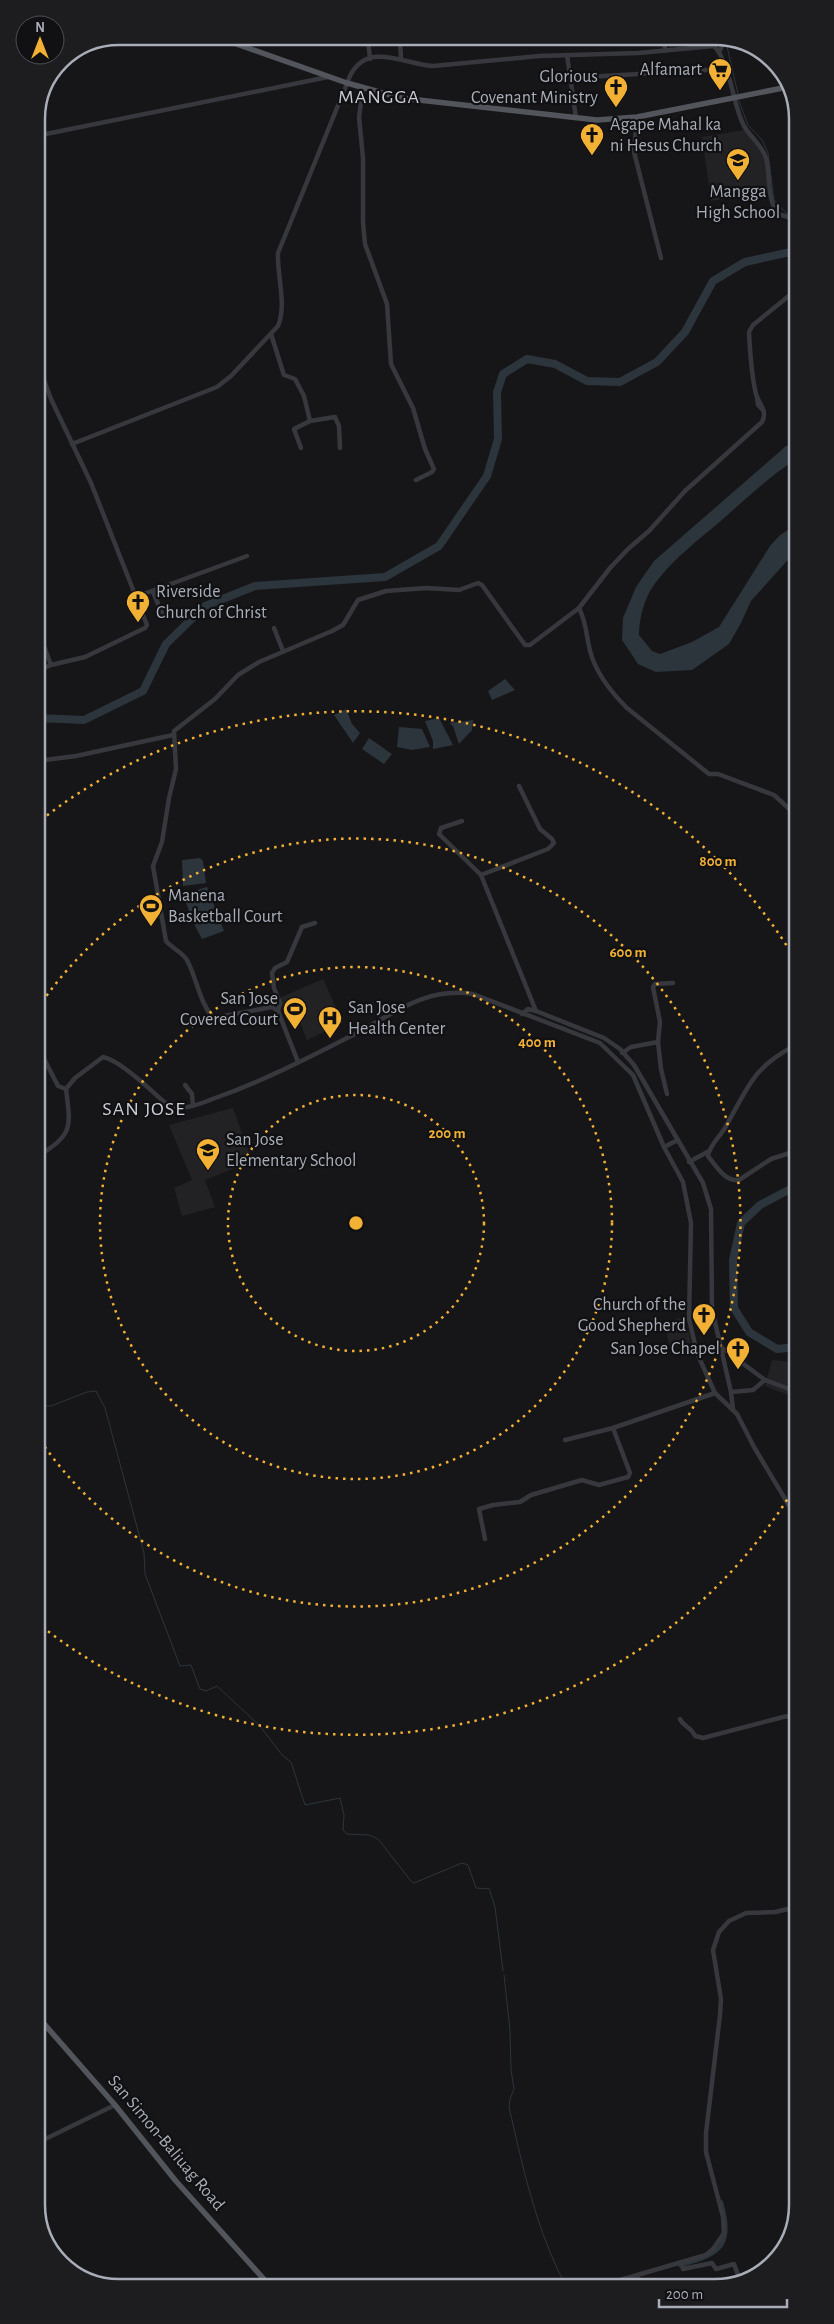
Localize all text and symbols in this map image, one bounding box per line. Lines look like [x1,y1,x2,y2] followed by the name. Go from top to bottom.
[15,15,65,65] north arrow
[35,21,45,35] text: N
[707,57,733,91] supermarket icon: Alfamart
[640,61,702,79] place label: Alfamart
[471,68,598,107] place label: Glorious Covenant Ministry
[603,74,629,108] church icon: Glorious Covenant Ministry
[338,87,420,107] district label: MANGGA
[610,116,722,155] place label: Agape Mahal ka ni Hesus Church
[579,122,605,156] church icon: Agape Mahal ka ni Hesus Church
[725,147,751,181] school or university icon: Mangga High School
[696,183,780,222] place label: Mangga High School
[156,583,267,622] place label: Riverside Church of Christ
[125,589,151,623] church icon: Riverside Church of Christ
[699,854,737,869] text: 800 m
[168,887,283,926] place label: Manena Basketball Court
[138,893,164,927] sports icon: Manena Basketball Court
[609,945,647,960] text: 600 m
[180,990,278,1029] place label: San Jose Covered Court
[282,996,308,1030] sports icon: San Jose Covered Court
[348,999,445,1038] place label: San Jose Health Center
[317,1005,343,1039] hospital icon: San Jose Health Center
[518,1035,556,1050] text: 400 m
[102,1099,186,1119] district label: SAN JOSE
[428,1126,466,1141] text: 200 m
[226,1131,357,1170] place label: San Jose Elementary School
[195,1137,221,1171] school or university icon: San Jose Elementary School
[347,1214,365,1232] centre of rings
[578,1296,686,1335] place label: Church of the Good Shepherd
[691,1302,717,1336] church icon: Church of the Good Shepherd
[725,1336,751,1370] church icon: San Jose Chapel
[611,1340,720,1358] place label: San Jose Chapel
[104,2072,228,2214] street label: San Simon-Baliuag Road
[659,2276,786,2308] scale bar
[666,2287,703,2302] text: 200 m

